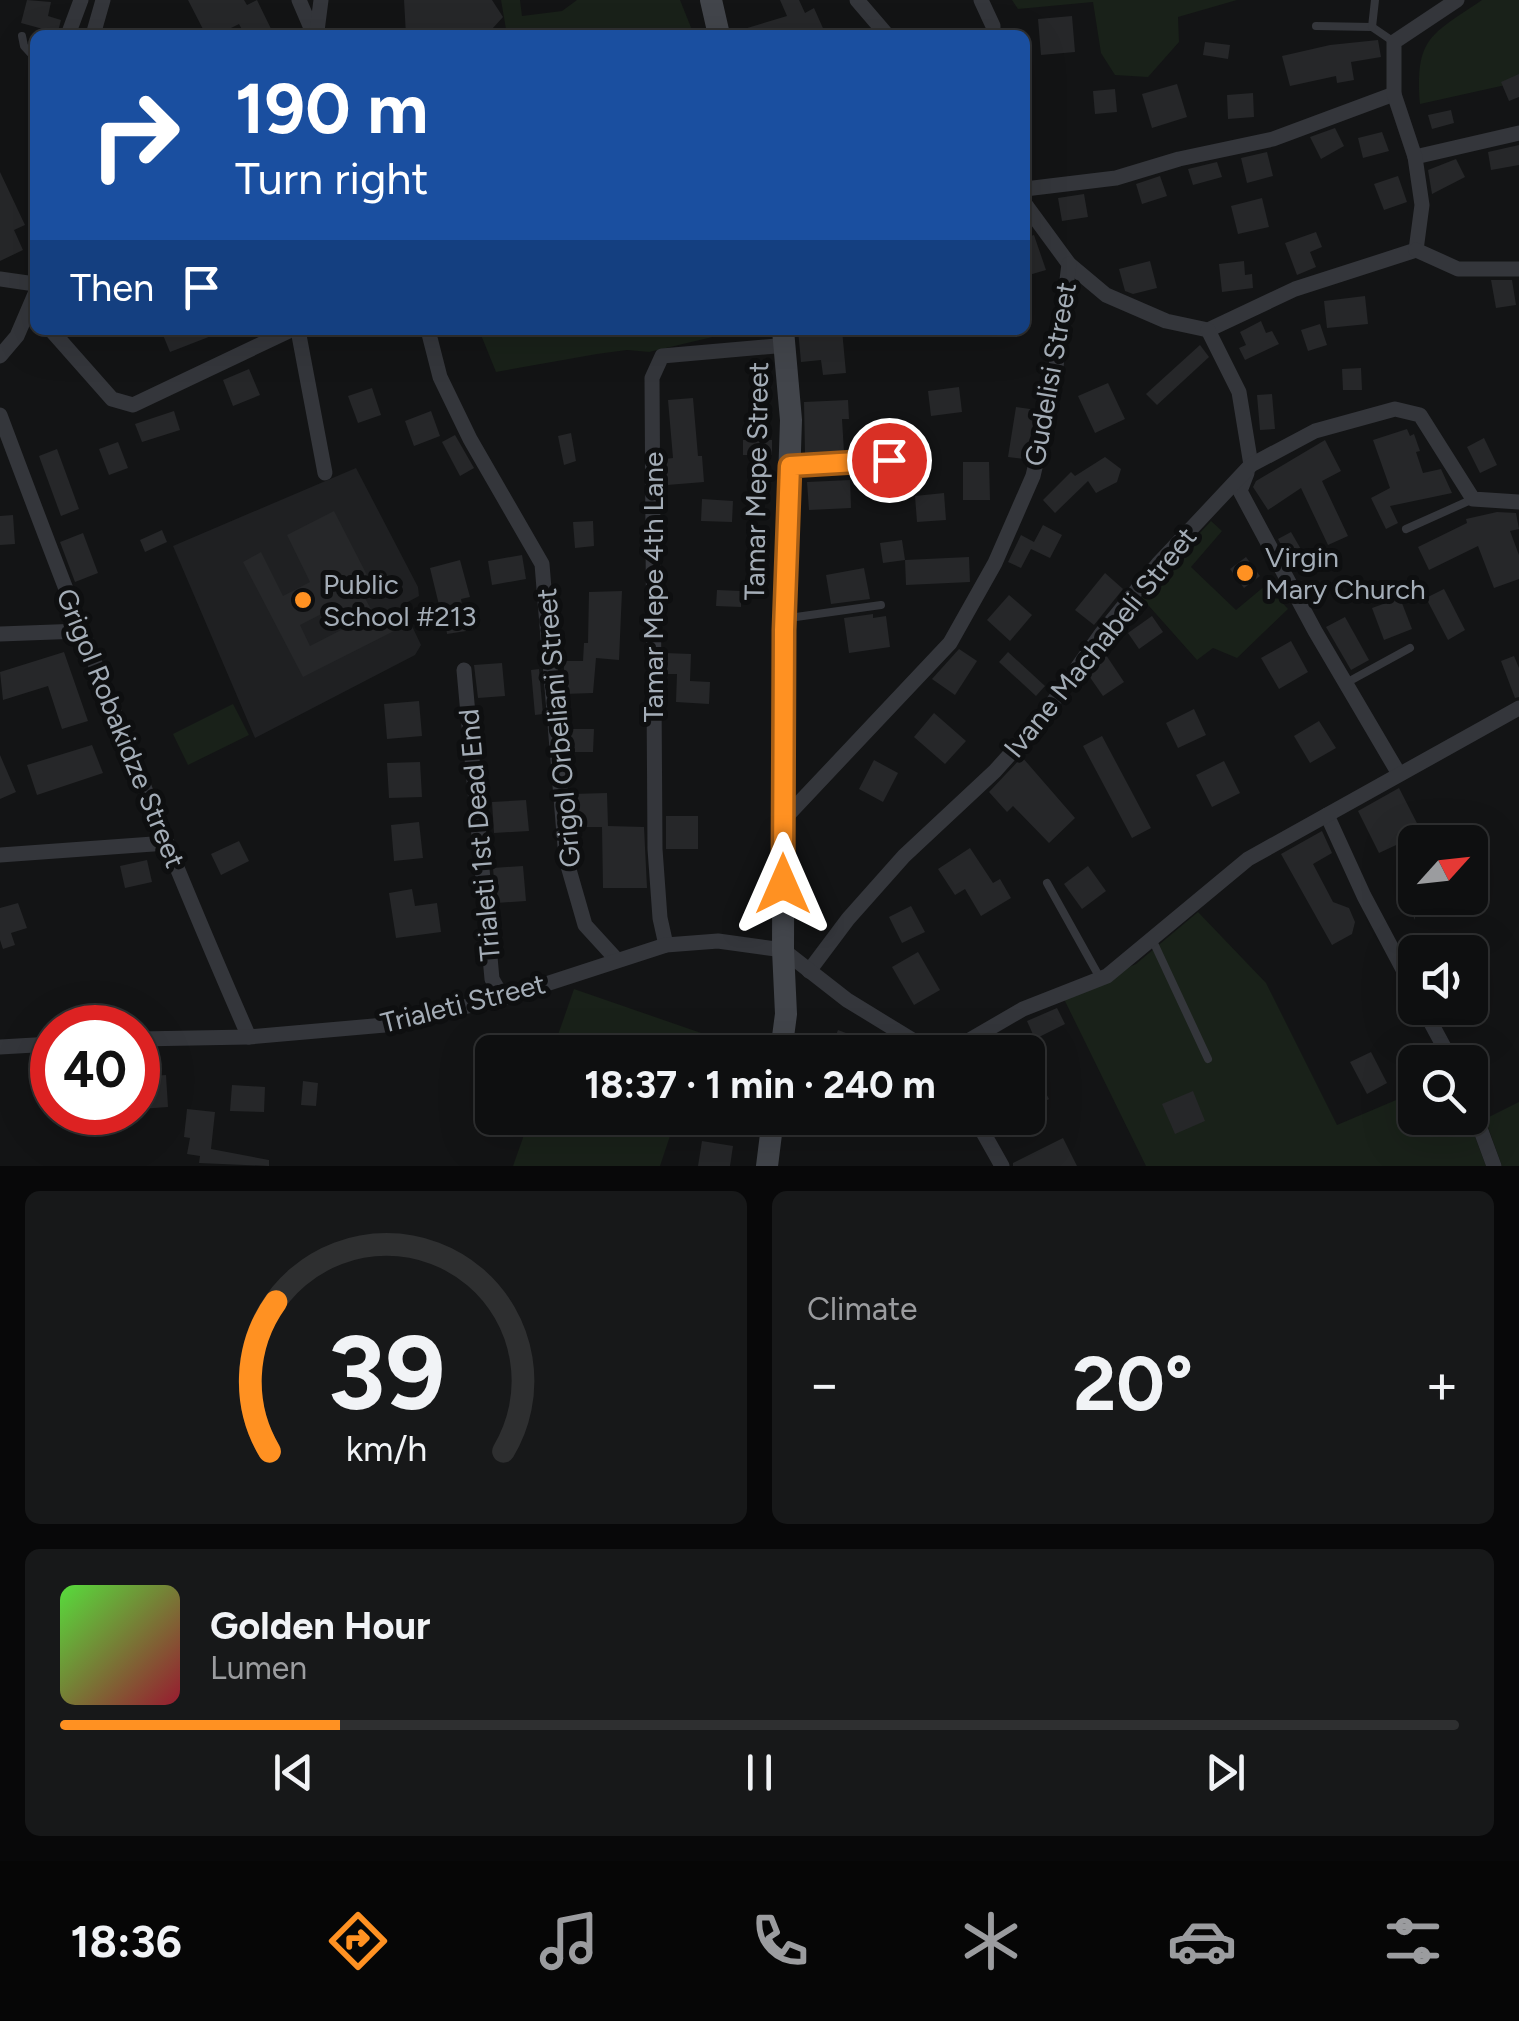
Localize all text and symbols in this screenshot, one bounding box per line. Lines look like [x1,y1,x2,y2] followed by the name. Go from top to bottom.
[235,66,428,151] text: 190 m
[70,70,200,200] icon: right
[235,151,428,205] text: Turn right
[174,260,229,315] icon: arrive
[70,265,154,311] text: Then
[1017,279,1083,469] street label: Gudelisi Street
[737,361,775,601] street label: Tamar Mepe Street
[847,418,932,503] pin
[862,433,917,488] icon: arrive
[636,452,670,722] street label: Tamar Mepe 4th Lane
[997,520,1203,764] street label: Ivane Machabeli Street
[1265,540,1426,606] place label: Virgin Mary Church
[1234,562,1256,584] marker: Virgin Mary Church
[323,567,477,633] place label: Public School #213
[49,583,193,873] street label: Grigol Robakidze Street
[529,587,587,869] street label: Grigol Orbeliani Street
[292,589,314,611] marker: Public School #213
[451,708,507,962] street label: Trialeti 1st Dead End
[1398,825,1488,915] north arrow
[1398,825,1488,1135] map controls
[731,832,835,936] position arrow
[1398,935,1488,1025] button: sound
[377,966,549,1040] street label: Trialeti Street
[30,1005,160,1135] speed limit sign: 40
[1398,1045,1488,1135] button: search
[584,1062,936,1108] text: 18:37 · 1 min · 240 m
[807,1290,918,1328] text: Climate
[327,1310,445,1435] text: 39
[1073,1339,1193,1429] text: 20°
[807,1351,841,1417] text: −
[1425,1351,1459,1417] text: +
[345,1427,427,1470] text: km/h
[210,1603,431,1649] text: Golden Hour
[210,1649,307,1687] text: Lumen
[266,1745,321,1800] icon: previous
[732,1745,787,1800] icon: pause
[1198,1745,1253,1800] icon: next
[323,1906,393,1976] icon: directions
[534,1906,604,1976] icon: music
[745,1906,815,1976] icon: phone
[956,1906,1026,1976] icon: climate
[1167,1906,1237,1976] icon: car
[1378,1906,1448,1976] icon: filters
[71,1914,182,1968] text: 18:36

